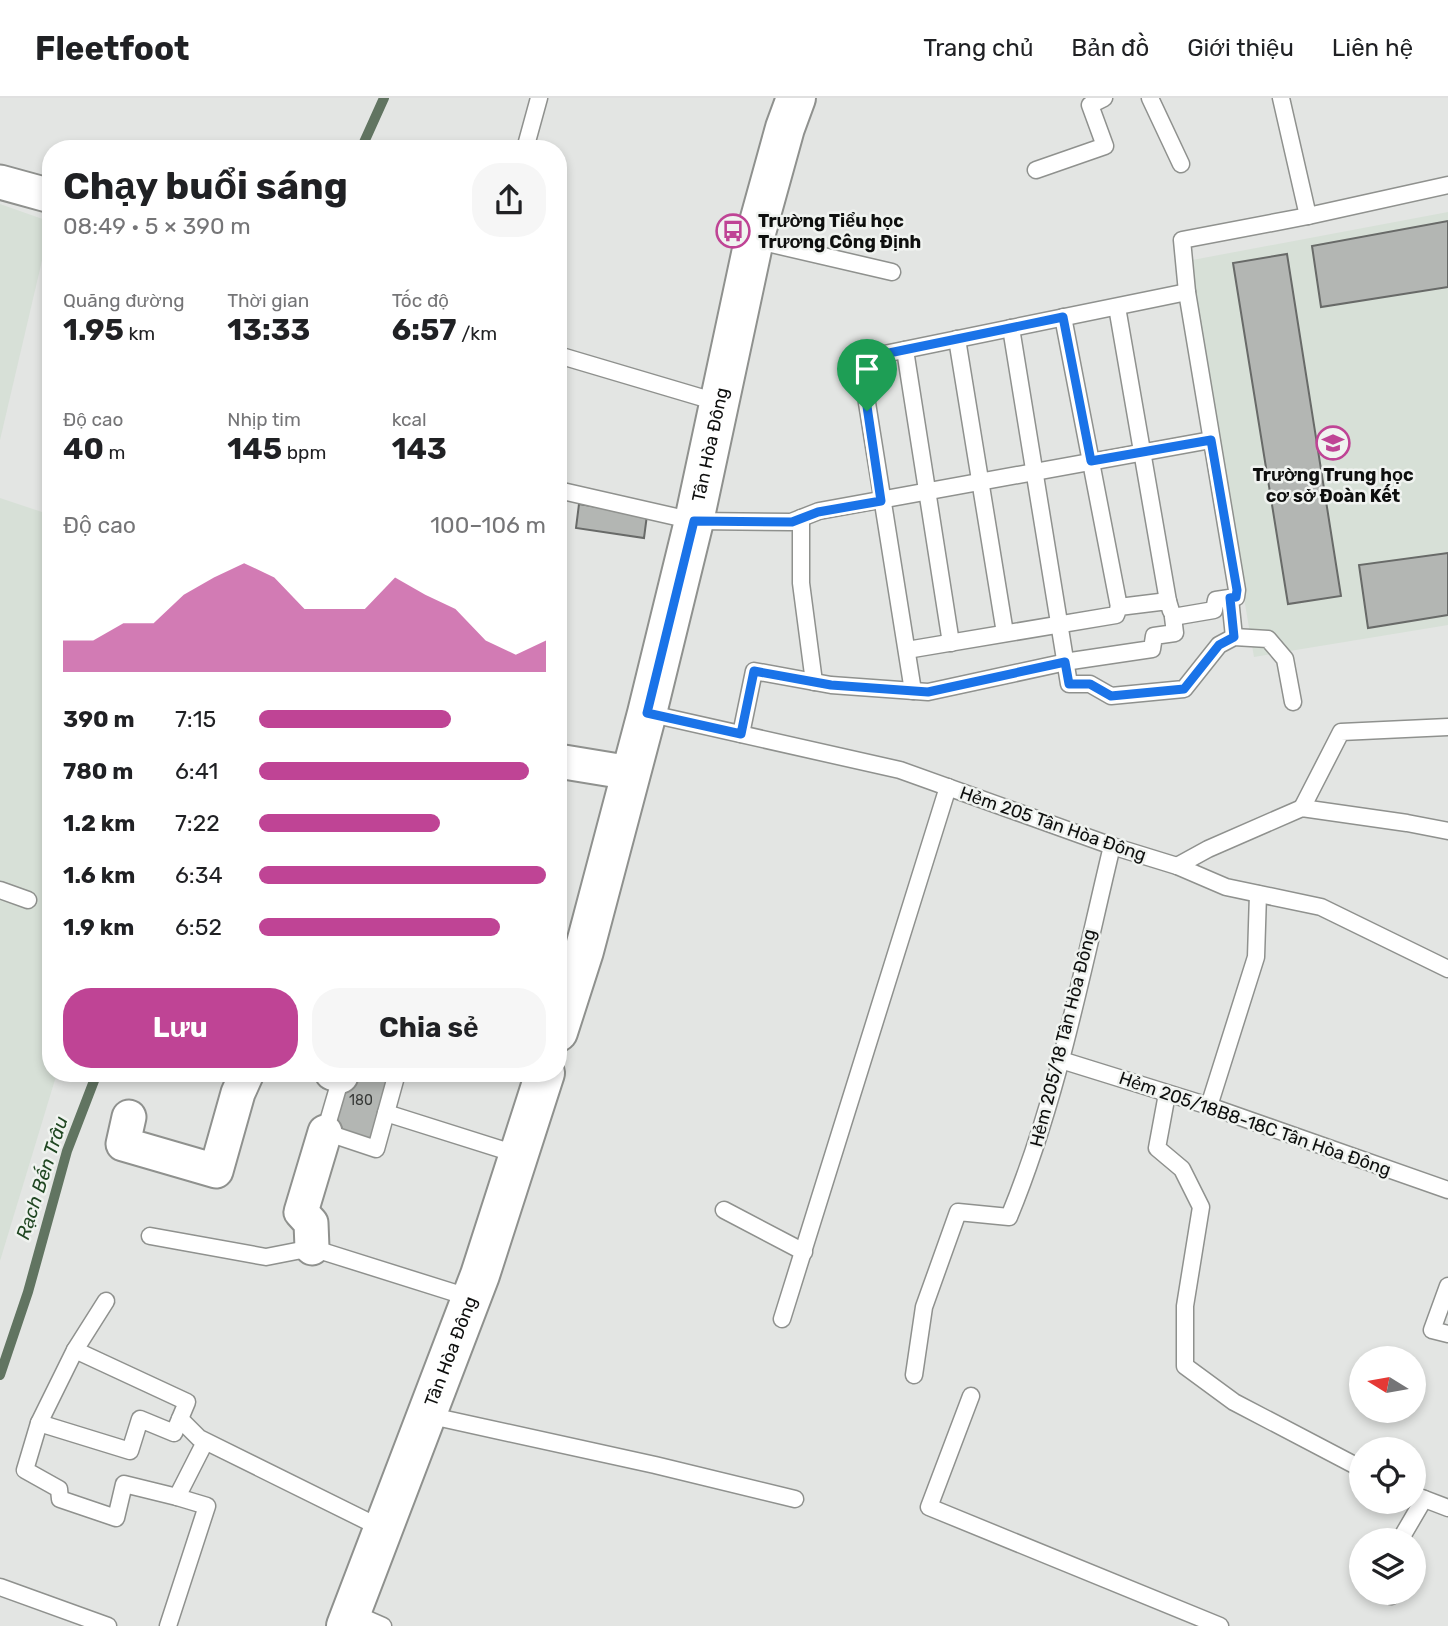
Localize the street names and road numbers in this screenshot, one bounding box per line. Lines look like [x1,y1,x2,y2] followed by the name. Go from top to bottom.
[687,386,733,504] street label: Tân Hòa Đông
[957,782,1149,866] street label: Hẻm 205 Tân Hòa Đông
[1025,927,1101,1149] street label: Hẻm 205/18 Tân Hòa Đông
[1116,1067,1394,1181] street label: Hẻm 205/18B8-18C Tân Hòa Đông
[420,1293,482,1410] street label: Tân Hòa Đông

